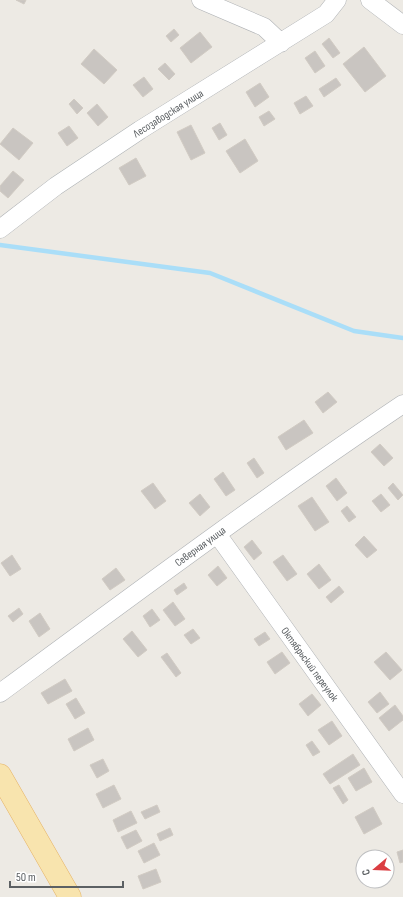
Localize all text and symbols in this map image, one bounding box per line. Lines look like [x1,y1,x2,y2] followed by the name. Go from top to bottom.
[130,87,206,141] street label: Лесозаводская улица
[172,524,228,569] street label: Северная улица
[278,625,341,705] street label: Октябрьский переулок
[355,849,395,889] north arrow
[10,863,123,889] scale bar
[359,867,373,877] text: С
[16,870,36,885] text: 50 m

